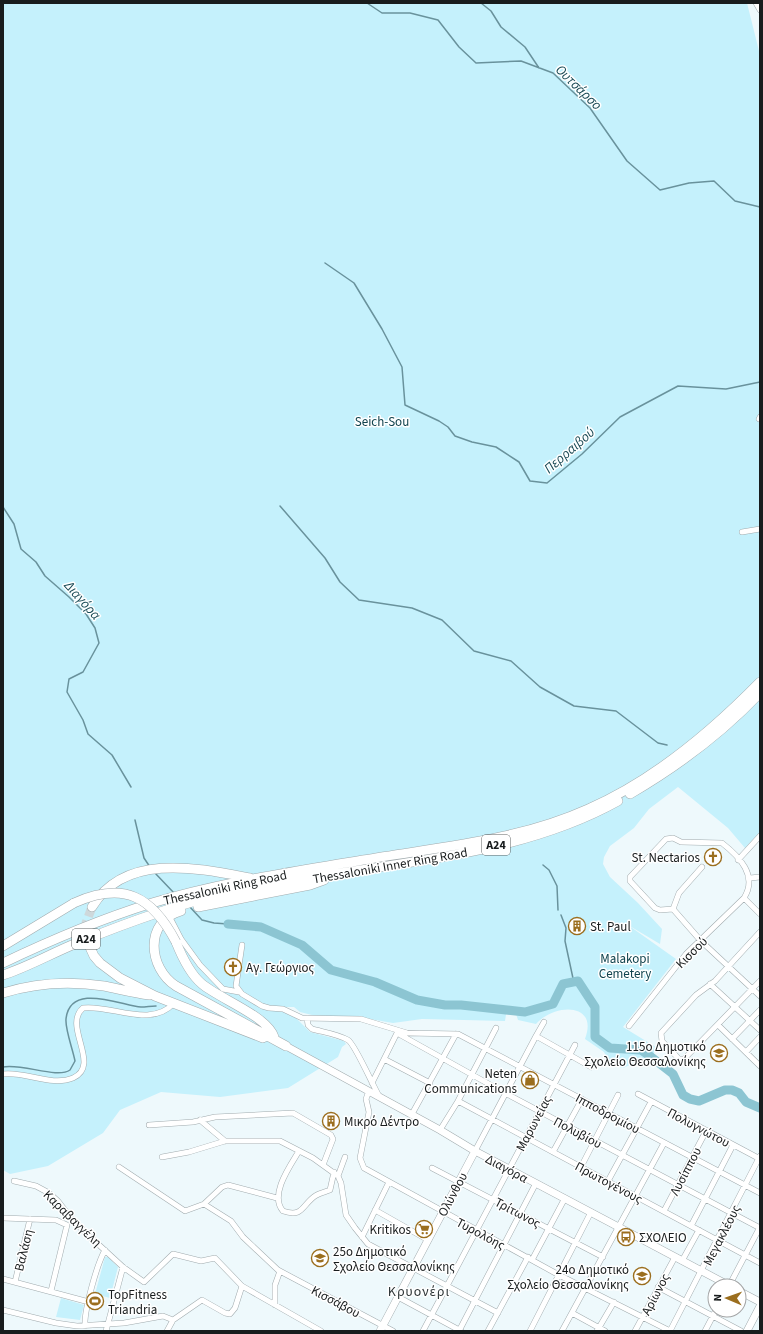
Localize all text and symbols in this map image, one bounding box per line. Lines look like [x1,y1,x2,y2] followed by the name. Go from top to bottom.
[550,60,606,115] water label: Ουτσάρσο
[355,413,409,431] park label: Seich-Sou
[540,423,600,479] water label: Περραιβού
[59,576,106,625] water label: Διαγόρα
[482,835,510,855] road number: Α24
[311,844,469,888] street label: Thessaloniki Inner Ring Road
[703,847,723,867] church icon: St. Nectarios
[632,849,701,867] place label: St. Nectarios
[162,866,289,910] street label: Thessaloniki Ring Road
[567,916,587,936] building icon: St. Paul
[590,918,631,936] place label: St. Paul
[72,929,100,949] road number: Α24
[672,933,712,973] street label: Κισσού
[599,950,651,983] park label: Malakopi Cemetery
[223,957,243,977] church icon: Αγ. Γεώργιος
[246,959,314,977] place label: Αγ. Γεώργιος
[584,1038,706,1071] place label: 115o Δημοτικό Σχολείο Θεσσαλονίκης
[709,1043,729,1063] school or university icon: 115o Δημοτικό Σχολείο Θεσσαλονίκης
[424,1065,518,1098] place label: Neten Communications
[520,1070,540,1090] shop icon: Neten Communications
[572,1089,643,1138] street label: Ιπποδρομίου
[512,1092,556,1155] street label: Μαρωνείας
[664,1104,733,1152] street label: Πολυγνώτου
[321,1111,341,1131] building icon: Μικρό Δέντρο
[344,1113,419,1131] place label: Μικρό Δέντρο
[550,1113,605,1153] street label: Πολυβίου
[666,1144,706,1199] street label: Λυσίππου
[482,1150,532,1188] street label: Διαγόρα
[572,1158,646,1208] street label: Πρωτογένους
[434,1169,472,1220] street label: Ολύνθου
[39,1186,105,1251] street label: Καραβαγγέλη
[491,1193,544,1233] street label: Τρίτωνος
[699,1202,745,1269] street label: Μεγακλέους
[453,1214,508,1254] street label: Τυρολόης
[414,1219,434,1239] supermarket icon: Kritikos
[370,1221,412,1239] place label: Kritikos
[10,1227,38,1273] street label: Βαλάση
[616,1227,636,1247] bus stop icon: ΣΧΟΛΕΙΟ
[639,1229,687,1247] place label: ΣΧΟΛΕΙΟ
[333,1243,455,1276] place label: 25ο Δημοτικό Σχολείο Θεσσαλονίκης
[310,1248,330,1268] school or university icon: 25ο Δημοτικό Σχολείο Θεσσαλονίκης
[507,1261,629,1294] place label: 24ο Δημοτικό Σχολείο Θεσσαλονίκης
[632,1266,652,1286] school or university icon: 24ο Δημοτικό Σχολείο Θεσσαλονίκης
[637,1270,675,1319] street label: Αρίωνος
[707,1278,747,1318] north arrow
[308,1281,363,1322] street label: Κισσάβου
[388,1282,450,1302] district label: Κρυονέρι
[108,1286,167,1319] place label: TopFitness Triandria
[85,1291,105,1311] sports icon: TopFitness Triandria
[710,1294,725,1302] text: N

